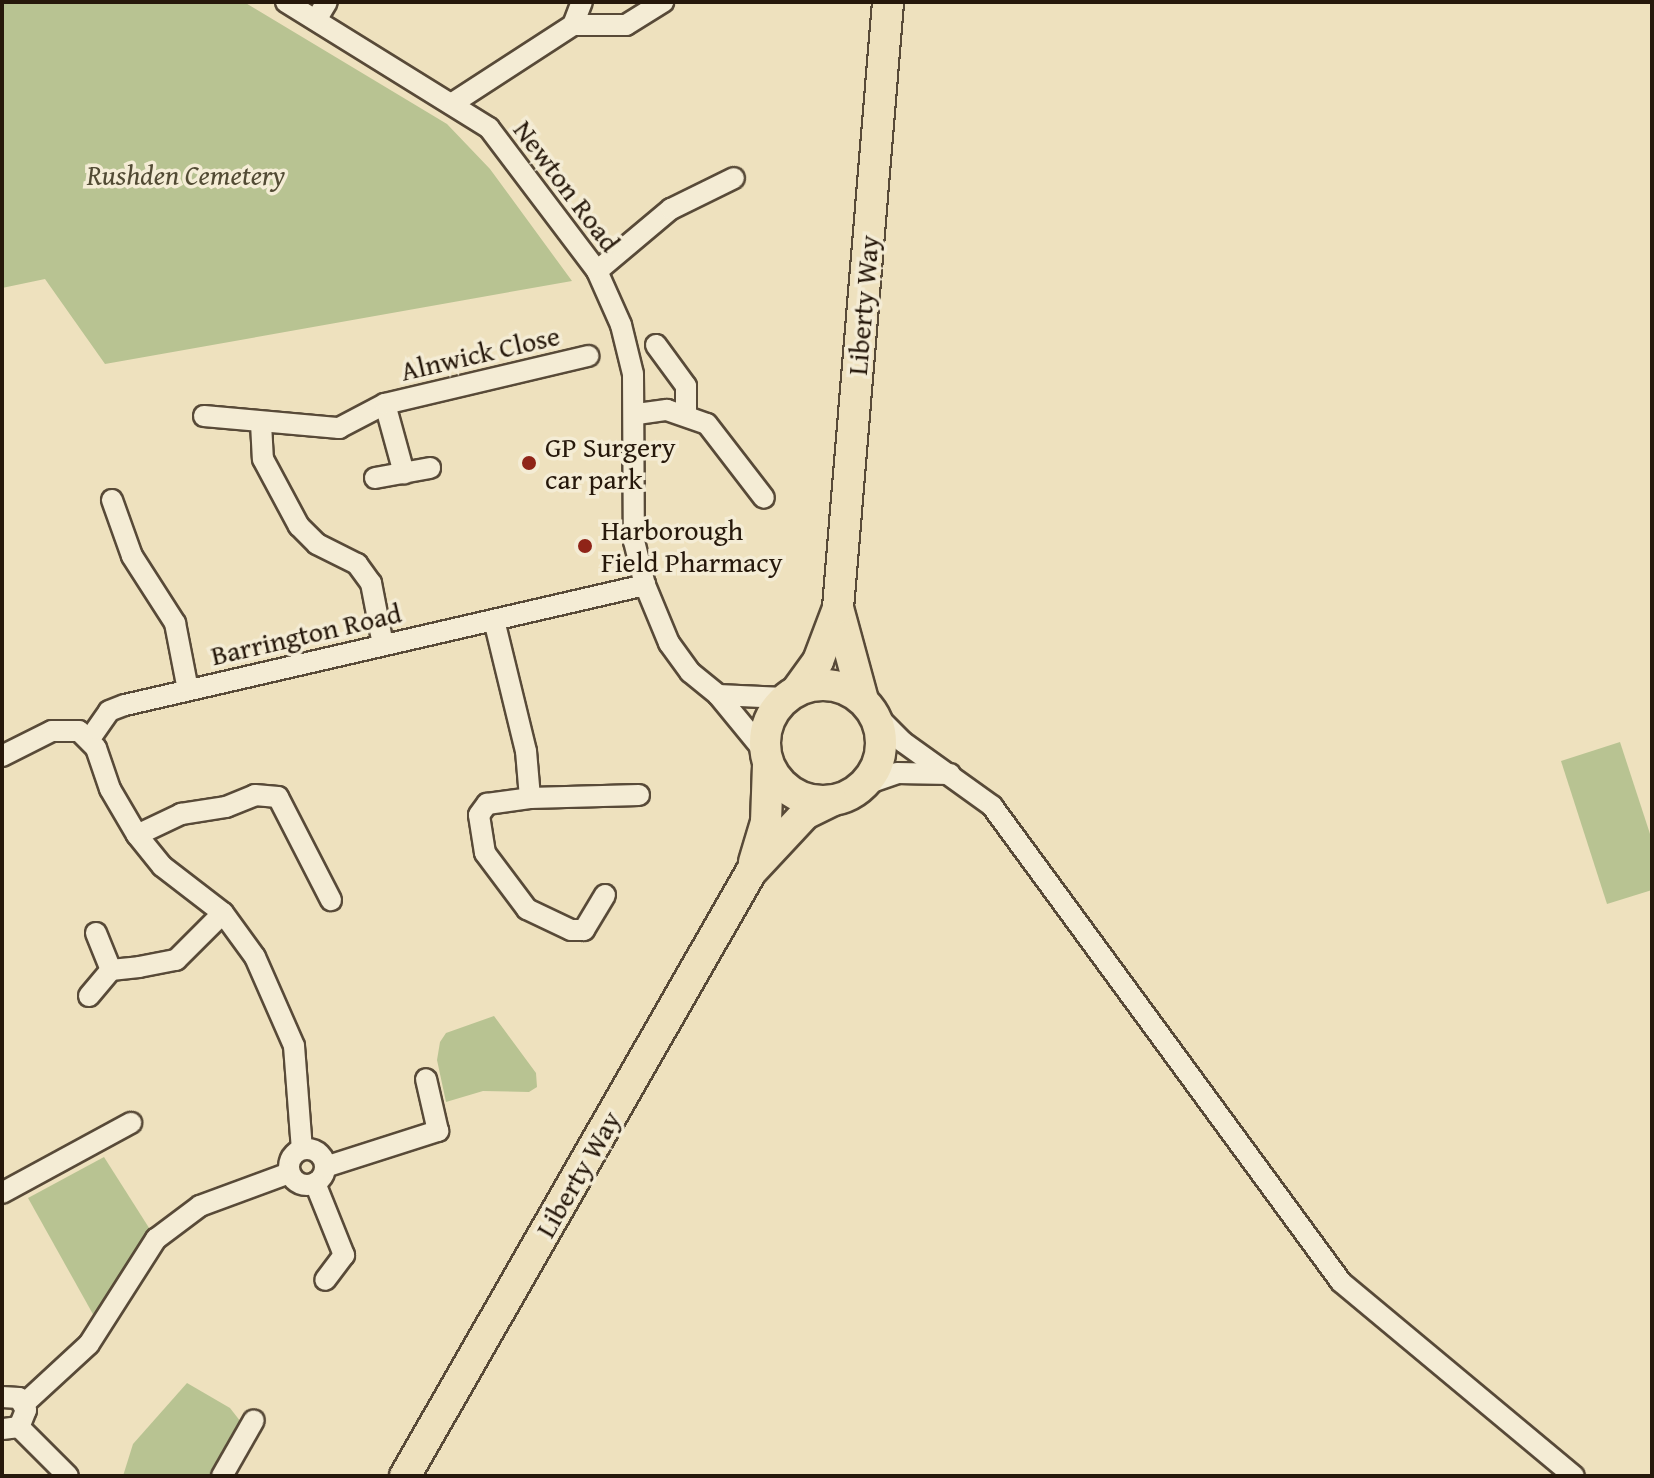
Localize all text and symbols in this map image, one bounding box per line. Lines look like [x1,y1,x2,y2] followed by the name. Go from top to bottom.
[507,114,627,258] street label: Newton Road
[87,158,285,192] park label: Rushden Cemetery
[840,234,886,376] street label: Liberty Way
[397,318,563,388] street label: Alnwick Close
[545,430,676,496] place label: GP Surgery car park
[520,454,538,472] marker: GP Surgery car park
[601,513,783,579] place label: Harborough Field Pharmacy
[576,537,594,555] marker: Harborough Field Pharmacy
[208,596,404,672] street label: Barrington Road
[528,1105,628,1243] street label: Liberty Way

